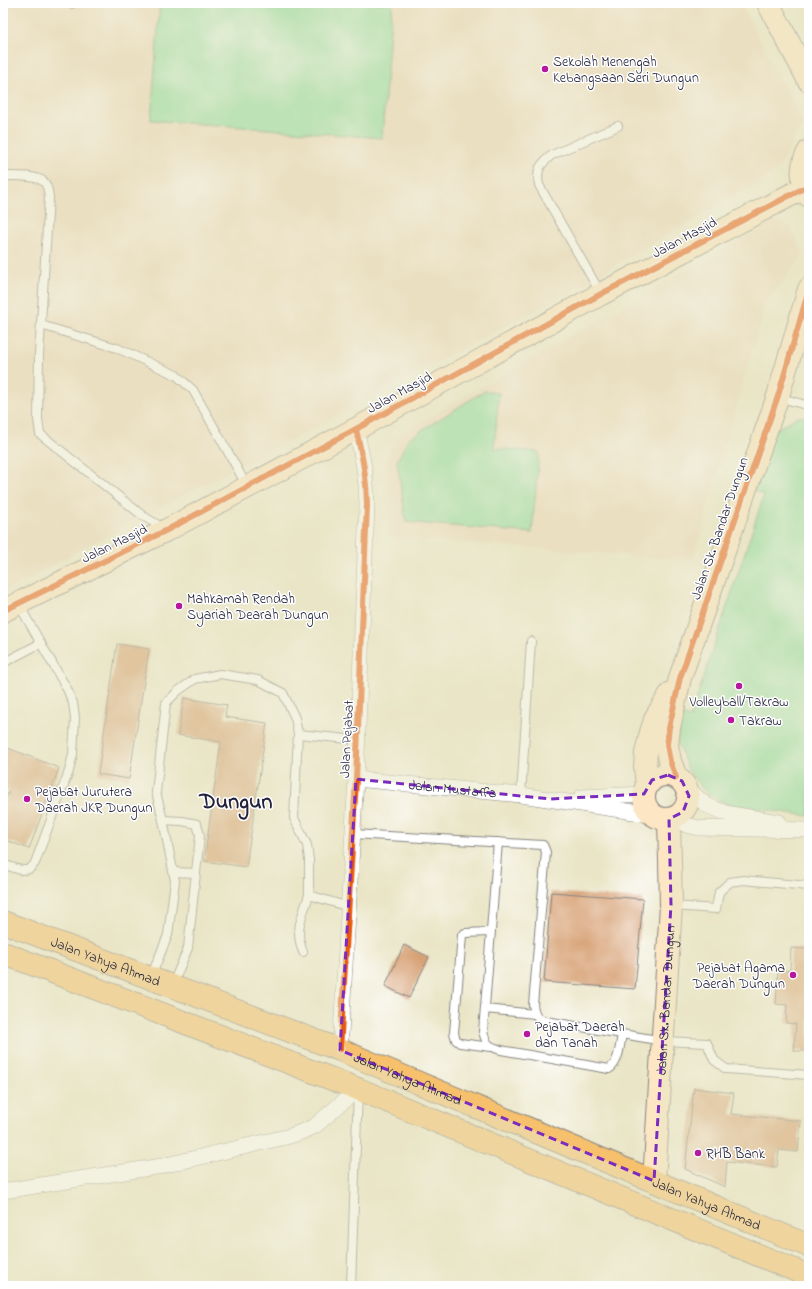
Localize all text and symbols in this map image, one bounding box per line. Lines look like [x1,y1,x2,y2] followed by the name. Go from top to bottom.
[553,52,699,90] place label: Sekolah Menengah Kebangsaan Seri Dungun
[540,64,550,74] marker: Sekolah Menengah Kebangsaan Seri Dungun
[648,212,721,264] street label: Jalan Masjid
[364,367,436,420] street label: Jalan Masjid
[686,454,756,603] street label: Jalan Sk. Bandar Dungun
[78,519,151,569] street label: Jalan Masjid
[187,589,328,627] place label: Mahkamah Rendah Syariah Dearah Dungun
[174,601,184,611] marker: Mahkamah Rendah Syariah Dearah Dungun
[734,681,744,691] marker: Volleyball/Takraw
[689,692,789,714] place label: Volleyball/Takraw
[335,699,360,779] street label: Jalan Pejabat
[739,711,782,732] place label: Takraw
[726,715,736,725] marker: Takraw
[407,775,497,805] street label: Jalan Mustaffa
[34,782,152,820] place label: Pejabat Jurutera Daerah JKR Dungun
[199,787,273,820] district label: Dungun
[22,794,32,804] marker: Pejabat Jurutera Daerah JKR Dungun
[652,925,682,1076] street label: Jalan Sk. Bandar Dungun
[47,932,163,993] street label: Jalan Yahya Ahmad
[692,958,785,996] place label: Pejabat Agama Daerah Dungun
[788,970,798,980] marker: Pejabat Agama Daerah Dungun
[535,1017,625,1054] place label: Pejabat Daerah dan Tanah
[522,1029,532,1039] marker: Pejabat Daerah dan Tanah
[350,1048,465,1112] street label: Jalan Yahya Ahmad
[706,1144,766,1165] place label: RHB Bank
[693,1148,703,1158] marker: RHB Bank
[649,1173,764,1237] street label: Jalan Yahya Ahmad

